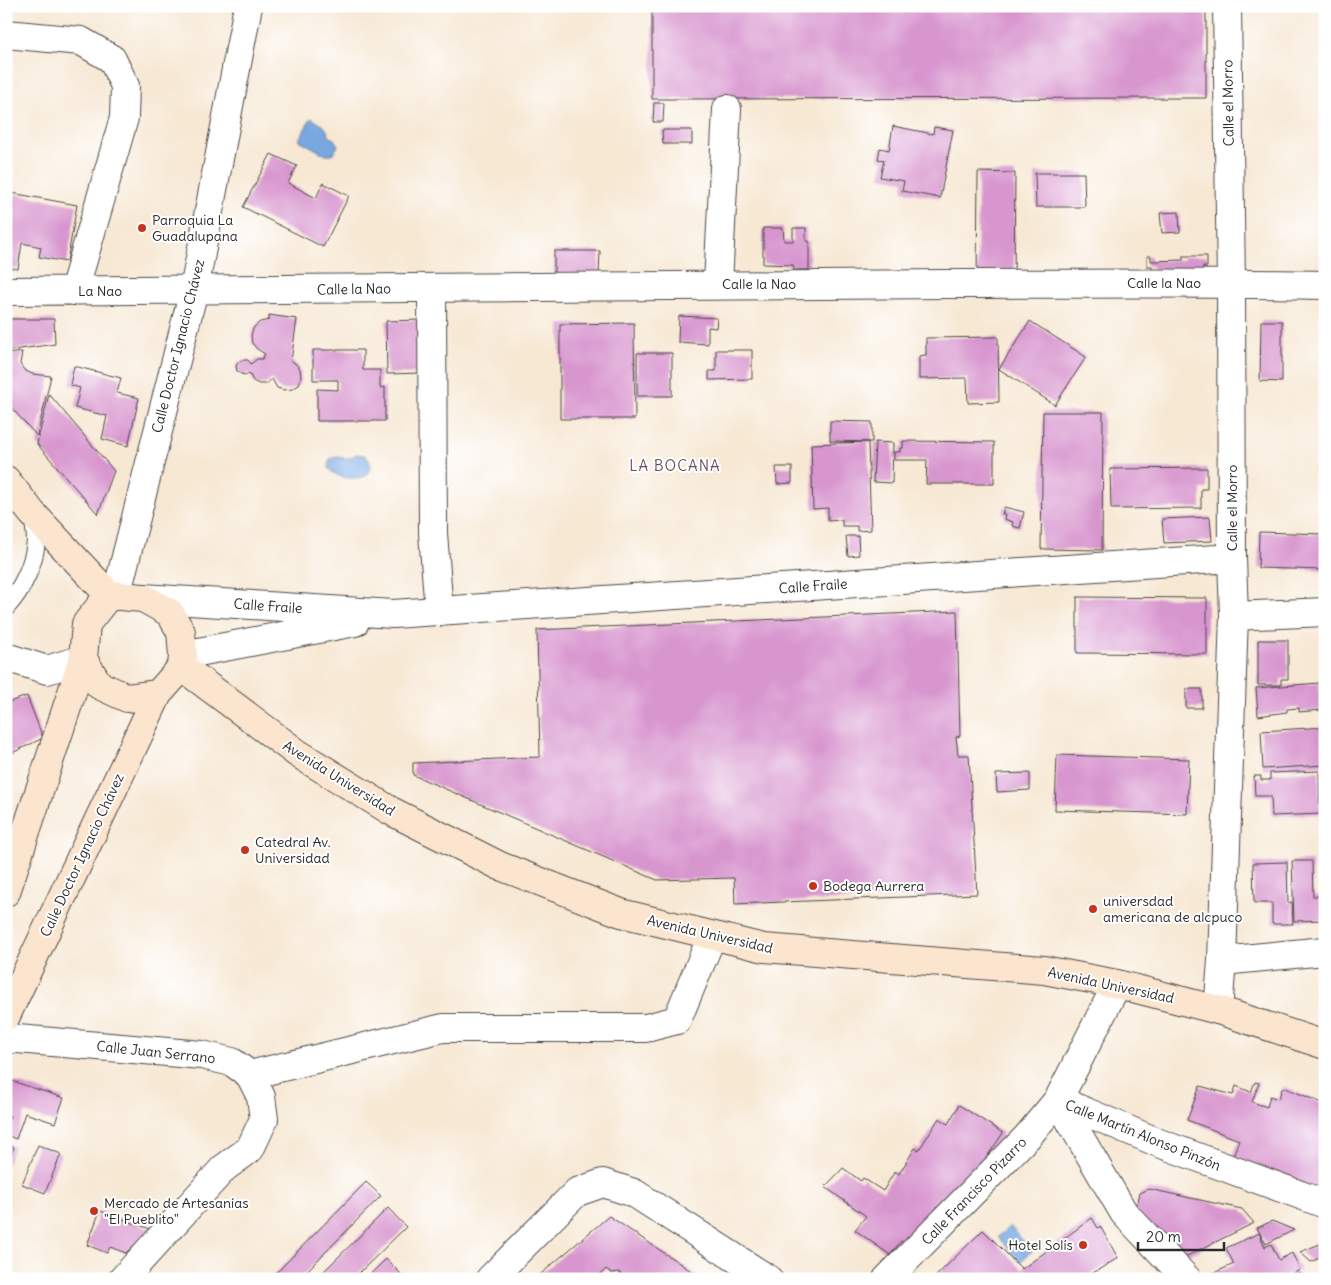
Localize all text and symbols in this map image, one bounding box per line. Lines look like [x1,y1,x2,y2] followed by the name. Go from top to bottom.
[1218,59,1238,146] street label: Calle el Morro
[152,211,238,245] place label: Parroquia La Guadalupana
[136,222,148,234] marker: Parroquia La Guadalupana
[148,257,208,435] street label: Calle Doctor Ignacio Chávez
[1127,274,1201,292] street label: Calle la Nao
[722,275,796,293] street label: Calle la Nao
[317,279,391,299] street label: Calle la Nao
[78,282,122,300] street label: La Nao
[629,456,721,475] district label: LA BOCANA
[1223,465,1241,551] street label: Calle el Morro
[778,575,848,597] street label: Calle Fraile
[233,595,303,617] street label: Calle Fraile
[280,736,398,820] street label: Avenida Universidad
[36,770,128,940] street label: Calle Doctor Ignacio Chávez
[255,833,331,867] place label: Catedral Av. Universidad
[239,844,251,856] marker: Catedral Av. Universidad
[823,877,924,895] place label: Bodega Aurrera
[807,880,819,892] marker: Bodega Aurrera
[1103,892,1242,926] place label: universdad americana de alcpuco
[1087,903,1099,915] marker: universdad americana de alcpuco
[645,911,775,957] street label: Avenida Universidad
[1046,963,1176,1007] street label: Avenida Universidad
[96,1037,216,1067] street label: Calle Juan Serrano
[1062,1095,1224,1175] street label: Calle Martín Alonso Pinzón
[918,1133,1030,1249] street label: Calle Francisco Pizarro
[104,1194,249,1228] place label: Mercado de Artesanías "El Pueblito"
[88,1205,100,1217] marker: Mercado de Artesanías "El Pueblito"
[1138,1220,1225,1252] scale bar
[1146,1227,1181,1246] text: 20 m
[1008,1236,1073,1254] place label: Hotel Solís
[1077,1239,1089,1251] marker: Hotel Solís

